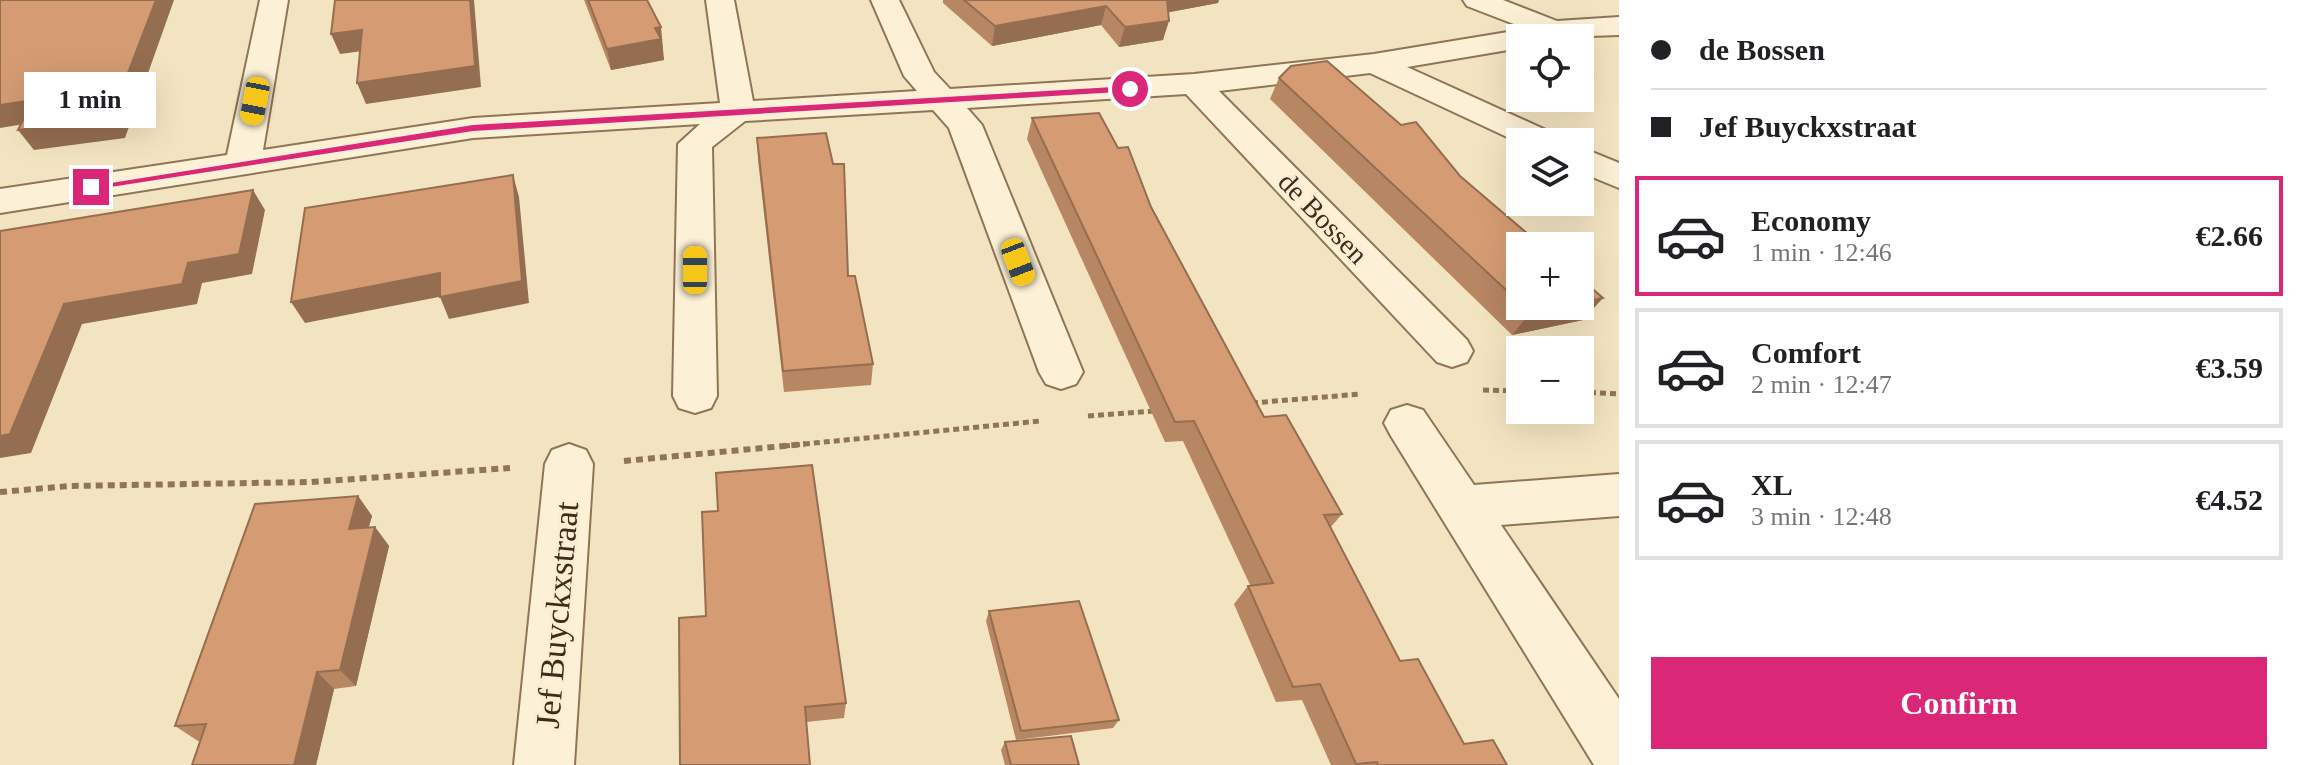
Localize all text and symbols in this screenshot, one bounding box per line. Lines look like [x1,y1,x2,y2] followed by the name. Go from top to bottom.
[1506,24,1594,424] map controls
[1506,24,1594,112] button: locate
[1699,33,1825,66] text: de Bossen
[25,71,157,127] callout: 1 min
[1112,71,1148,107] route start
[239,75,271,127] car
[59,85,121,114] text: 1 min
[1699,110,1916,143] text: Jef Buyckxstraat
[1506,128,1594,216] button: layers
[1272,166,1374,270] street label: de Bossen
[73,169,109,205] route end
[1655,200,1727,272] icon: car
[1751,204,1871,237] text: Economy
[2196,219,2263,252] text: €2.66
[1506,232,1594,320] button: +
[998,235,1038,289] car
[1751,238,1892,267] text: 1 min · 12:46
[683,246,707,294] car
[1655,332,1727,404] icon: car
[1506,336,1594,424] button: −
[1751,336,1861,369] text: Comfort
[2196,351,2263,384] text: €3.59
[1751,370,1892,399] text: 2 min · 12:47
[1655,464,1727,536] icon: car
[1751,468,1793,501] text: XL
[2196,483,2263,516] text: €4.52
[529,500,585,730] street label: Jef Buyckxstraat
[1751,502,1892,531] text: 3 min · 12:48
[1651,657,2267,749] button: Confirm

